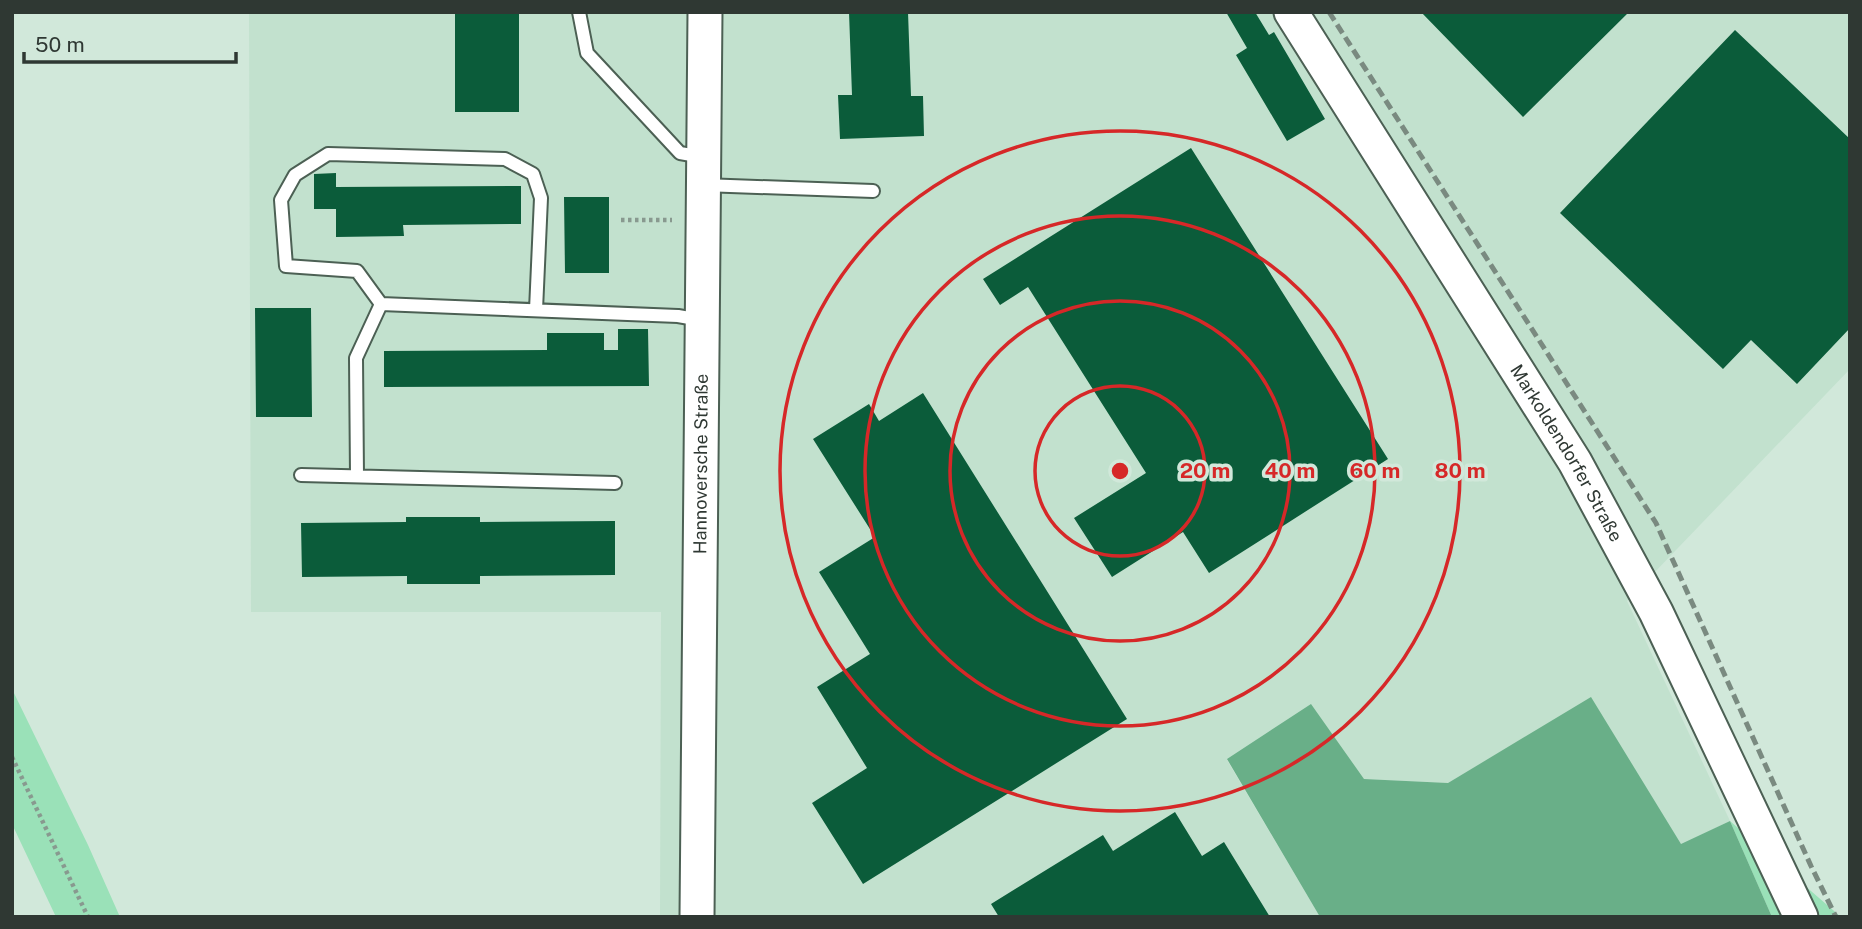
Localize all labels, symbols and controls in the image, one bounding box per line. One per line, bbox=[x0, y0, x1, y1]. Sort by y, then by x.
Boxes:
scale bar bbox=[24, 21, 236, 65]
text: 50 m bbox=[35, 32, 85, 57]
street label: Markoldendorfer Straße bbox=[1506, 360, 1627, 545]
street label: Hannoversche Straße bbox=[689, 374, 712, 554]
text: 20 m bbox=[1180, 458, 1230, 483]
text: 40 m bbox=[1265, 458, 1315, 483]
text: 60 m bbox=[1350, 458, 1400, 483]
text: 80 m bbox=[1434, 458, 1486, 483]
centre of rings bbox=[1108, 459, 1132, 483]

